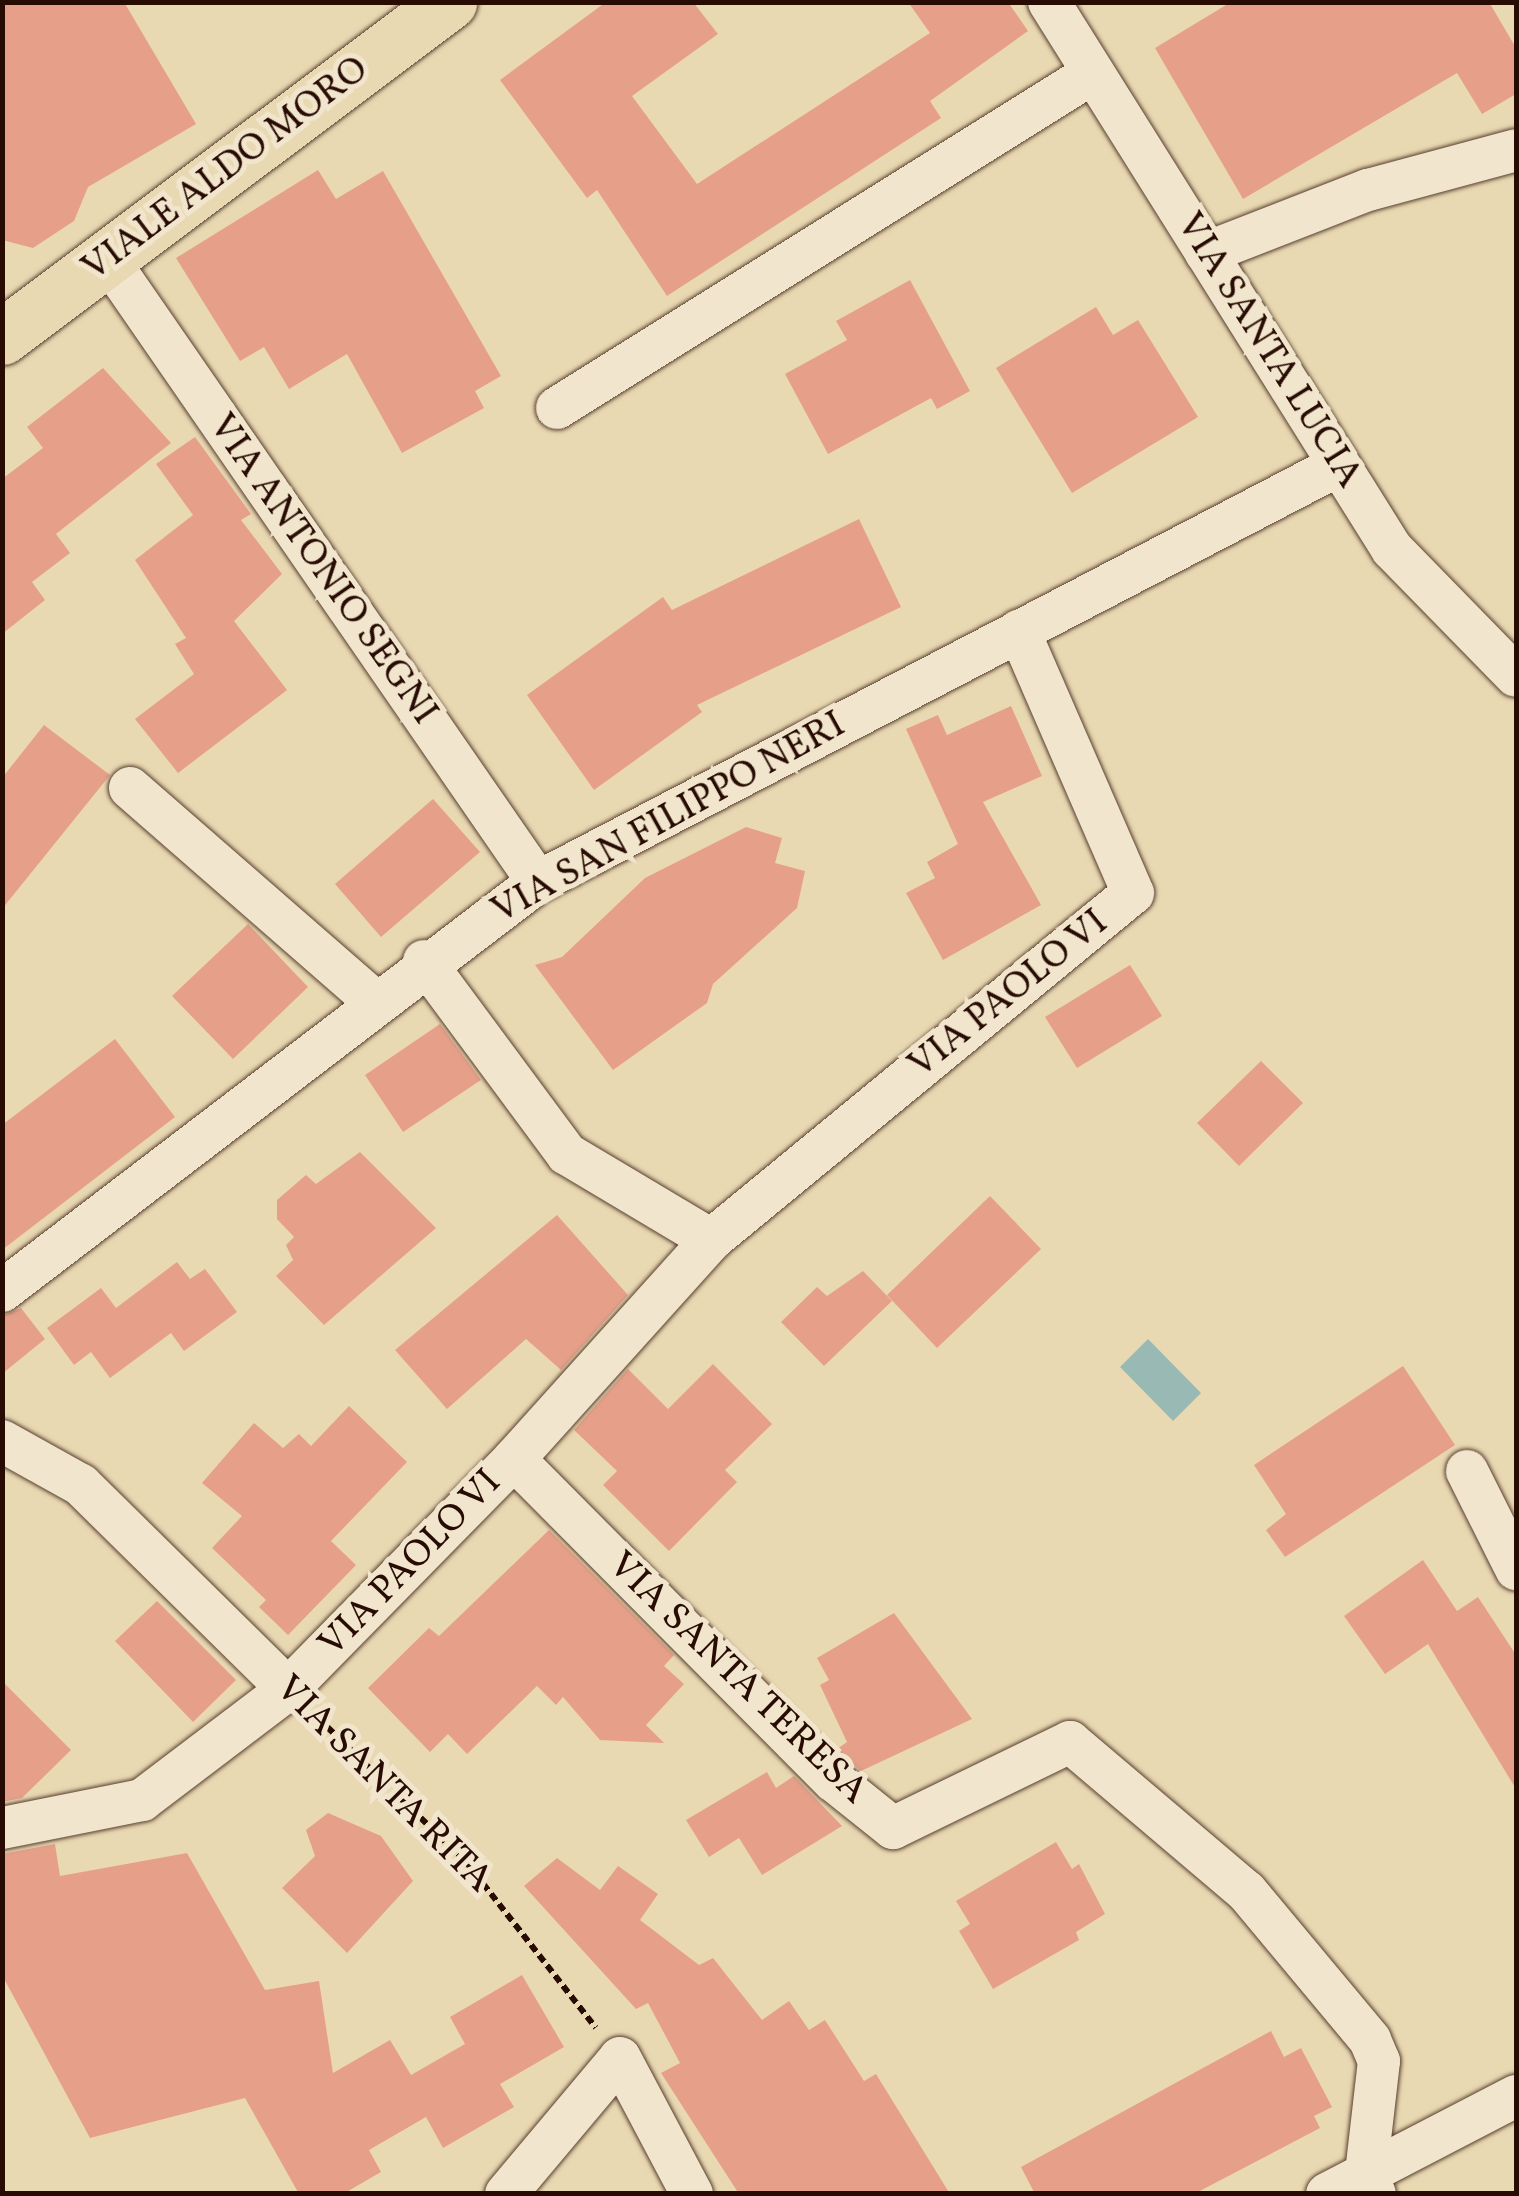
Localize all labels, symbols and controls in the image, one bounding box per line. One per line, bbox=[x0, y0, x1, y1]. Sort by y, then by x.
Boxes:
street label: VIALE ALDO MORO bbox=[74, 48, 378, 292]
street label: VIA SANTA LUCIA bbox=[1165, 205, 1371, 497]
street label: VIA ANTONIO SEGNI bbox=[198, 406, 446, 734]
street label: VIA SAN FILIPPO NERI bbox=[484, 703, 854, 935]
street label: VIA PAOLO VI bbox=[900, 901, 1118, 1089]
street label: VIA PAOLO VI bbox=[310, 1460, 512, 1668]
street label: VIA SANTA TERESA bbox=[597, 1543, 877, 1815]
street label: VIA SANTA RITA bbox=[265, 1667, 501, 1903]

